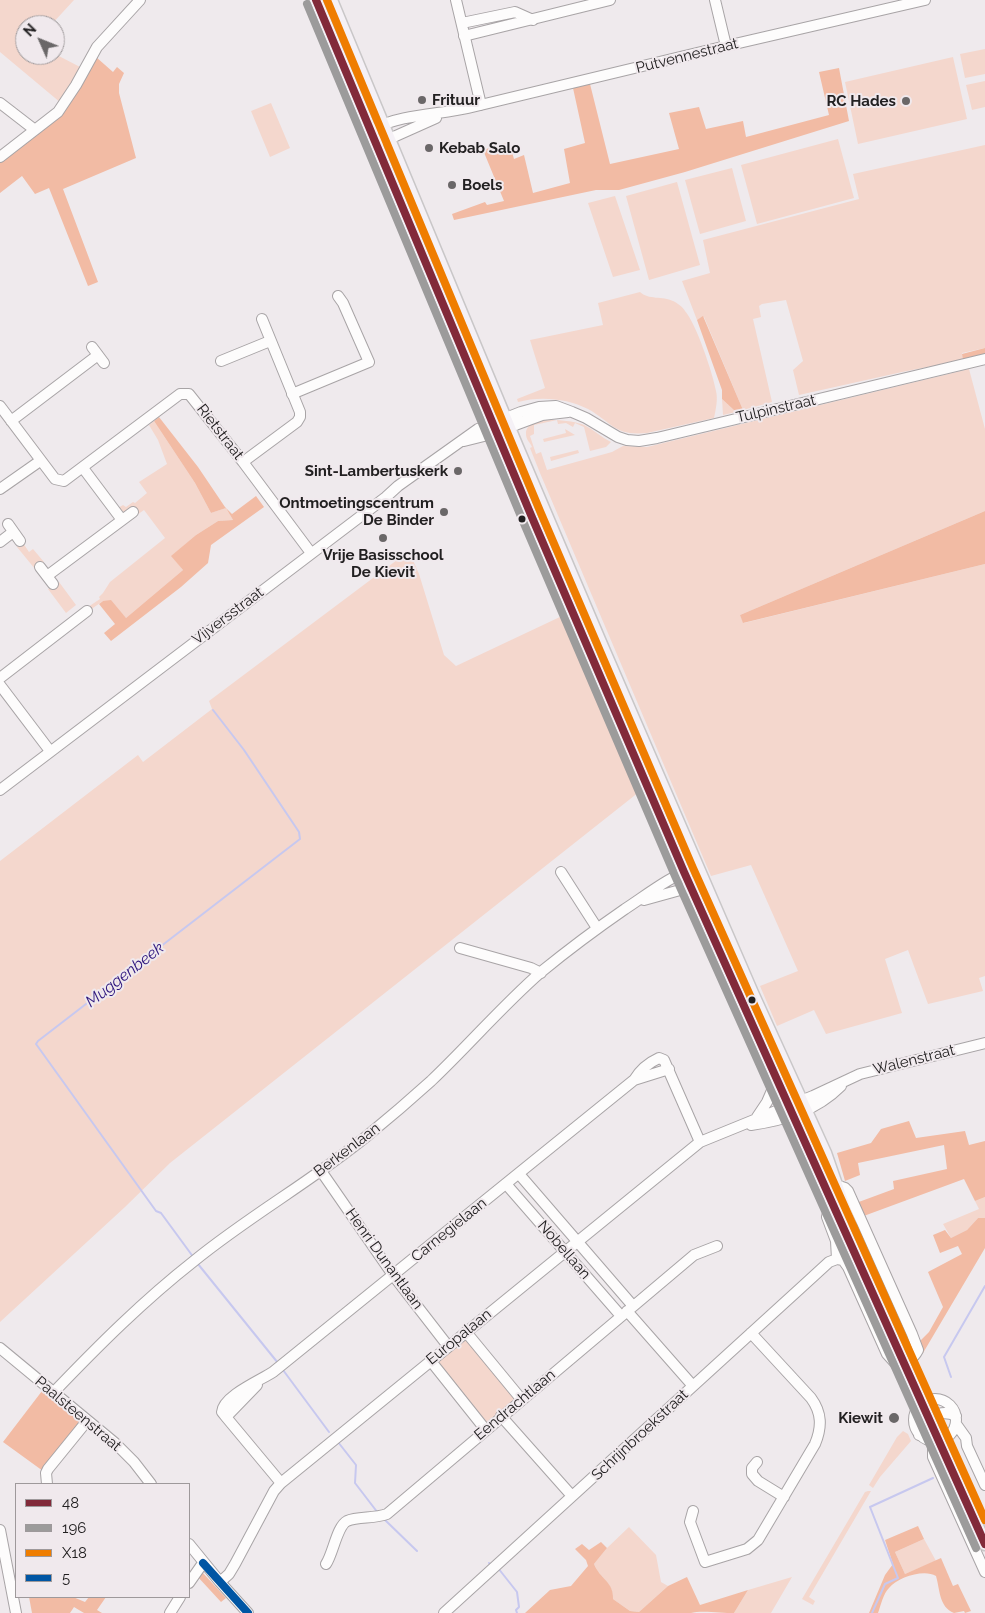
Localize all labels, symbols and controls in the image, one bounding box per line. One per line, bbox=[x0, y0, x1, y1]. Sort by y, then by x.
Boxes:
north arrow bbox=[15, 15, 65, 65]
text: N bbox=[20, 21, 39, 40]
street label: Putvennestraat bbox=[634, 35, 740, 77]
place label: Frituur bbox=[432, 91, 480, 109]
place label: RC Hades bbox=[826, 92, 896, 110]
marker: Frituur bbox=[416, 94, 428, 106]
marker: RC Hades bbox=[900, 95, 912, 107]
place label: Kebab Salo bbox=[439, 139, 520, 157]
marker: Kebab Salo bbox=[423, 142, 435, 154]
place label: Boels bbox=[462, 176, 502, 194]
marker: Boels bbox=[446, 179, 458, 191]
street label: Tulpinstraat bbox=[735, 391, 817, 427]
street label: Rietstraat bbox=[193, 401, 247, 463]
place label: Sint-Lambertuskerk bbox=[305, 462, 448, 480]
marker: Sint-Lambertuskerk bbox=[452, 465, 464, 477]
place label: Ontmoetingscentrum De Binder bbox=[279, 494, 434, 529]
marker: Ontmoetingscentrum De Binder bbox=[438, 506, 450, 518]
unlabelled marker bbox=[517, 514, 527, 524]
marker: Vrije Basisschool De Kievit bbox=[377, 532, 389, 544]
place label: Vrije Basisschool De Kievit bbox=[323, 546, 443, 581]
street label: Vijversstraat bbox=[189, 583, 267, 649]
water label: Muggenbeek bbox=[82, 938, 168, 1012]
unlabelled marker bbox=[747, 995, 757, 1005]
street label: Walenstraat bbox=[871, 1041, 957, 1079]
street label: Berkenlaan bbox=[310, 1119, 384, 1181]
street label: Carnegielaan bbox=[408, 1194, 490, 1266]
street label: Henri Dunantlaan bbox=[341, 1205, 427, 1313]
street label: Nobellaan bbox=[534, 1217, 594, 1283]
street label: Europalaan bbox=[423, 1305, 495, 1369]
street label: Eendrachtlaan bbox=[471, 1366, 559, 1444]
street label: Paalsteenstraat bbox=[31, 1373, 125, 1455]
street label: Schrijnbroekstraat bbox=[588, 1386, 692, 1484]
place label: Kiewit bbox=[838, 1409, 883, 1427]
marker: Kiewit bbox=[887, 1411, 901, 1425]
legend bbox=[15, 1483, 190, 1598]
text: 48 bbox=[62, 1494, 79, 1512]
text: 196 bbox=[62, 1519, 86, 1537]
text: X18 bbox=[62, 1544, 87, 1562]
text: 5 bbox=[62, 1569, 70, 1587]

